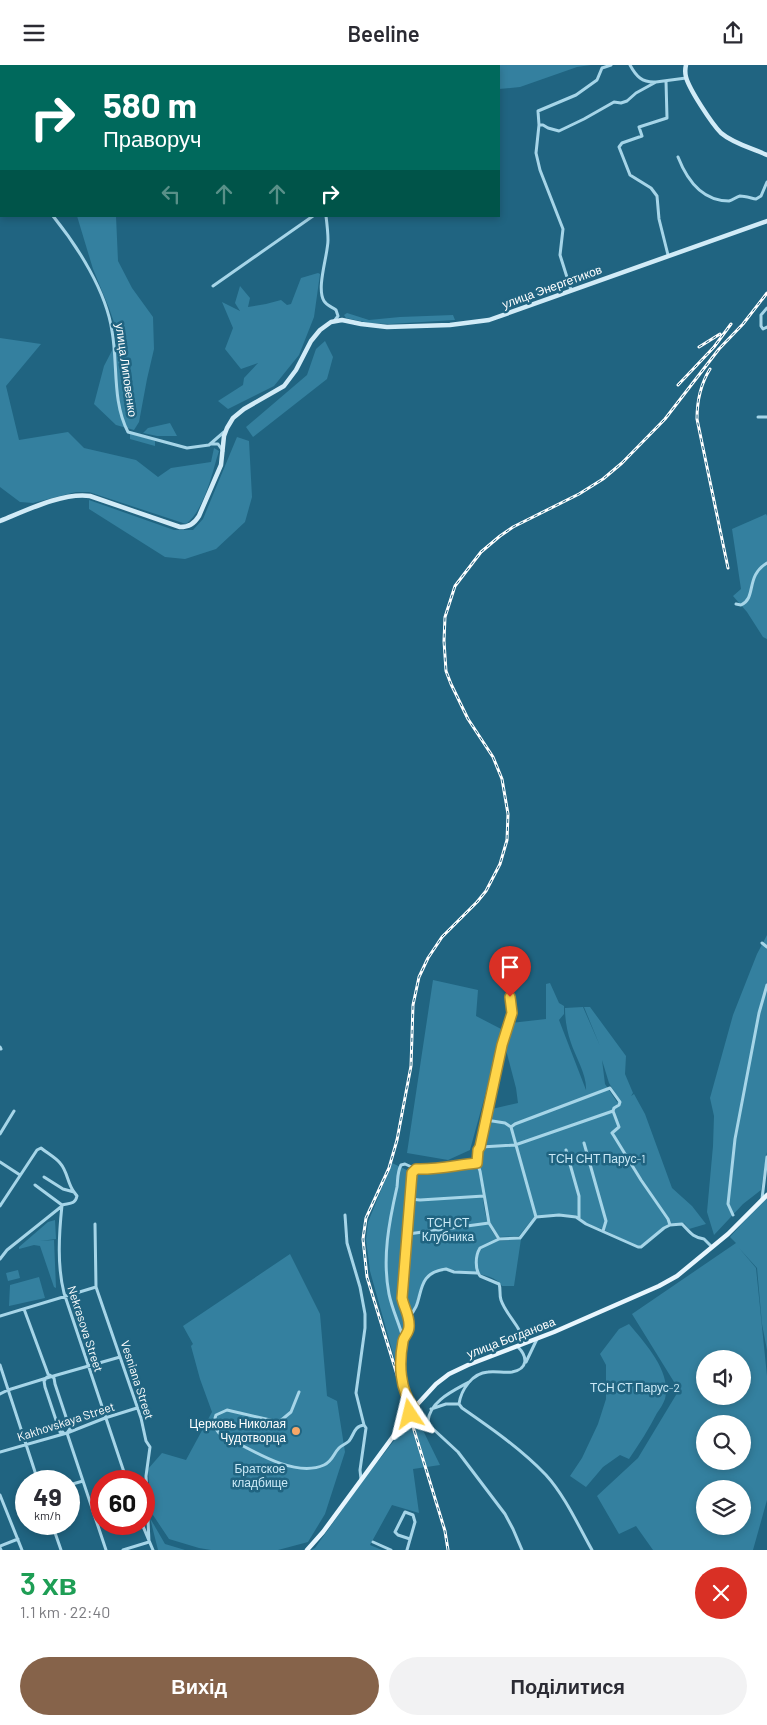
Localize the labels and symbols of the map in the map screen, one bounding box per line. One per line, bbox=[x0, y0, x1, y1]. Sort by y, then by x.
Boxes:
street label: улица Энергетиков bbox=[500, 262, 604, 312]
street label: улица Липовенко bbox=[112, 322, 141, 418]
pin bbox=[489, 946, 531, 997]
park label: ТСН СНТ Парус-1 bbox=[549, 1151, 645, 1166]
park label: ТСН СТ Клубника bbox=[422, 1215, 475, 1244]
street label: Nekrasova Street bbox=[65, 1284, 107, 1374]
street label: улица Богданова bbox=[464, 1314, 558, 1361]
street label: Vesniana Street bbox=[119, 1339, 157, 1421]
park label: ТСН СТ Парус-2 bbox=[590, 1380, 680, 1395]
position arrow bbox=[383, 1387, 435, 1439]
street label: Kakhovskaya Street bbox=[15, 1399, 116, 1443]
place label: Церковь Николая Чудотворца bbox=[189, 1416, 286, 1445]
marker: Церковь Николая Чудотворца bbox=[290, 1425, 302, 1437]
park label: Братское кладбище bbox=[232, 1461, 288, 1490]
speed limit sign: 60 bbox=[90, 1470, 155, 1535]

